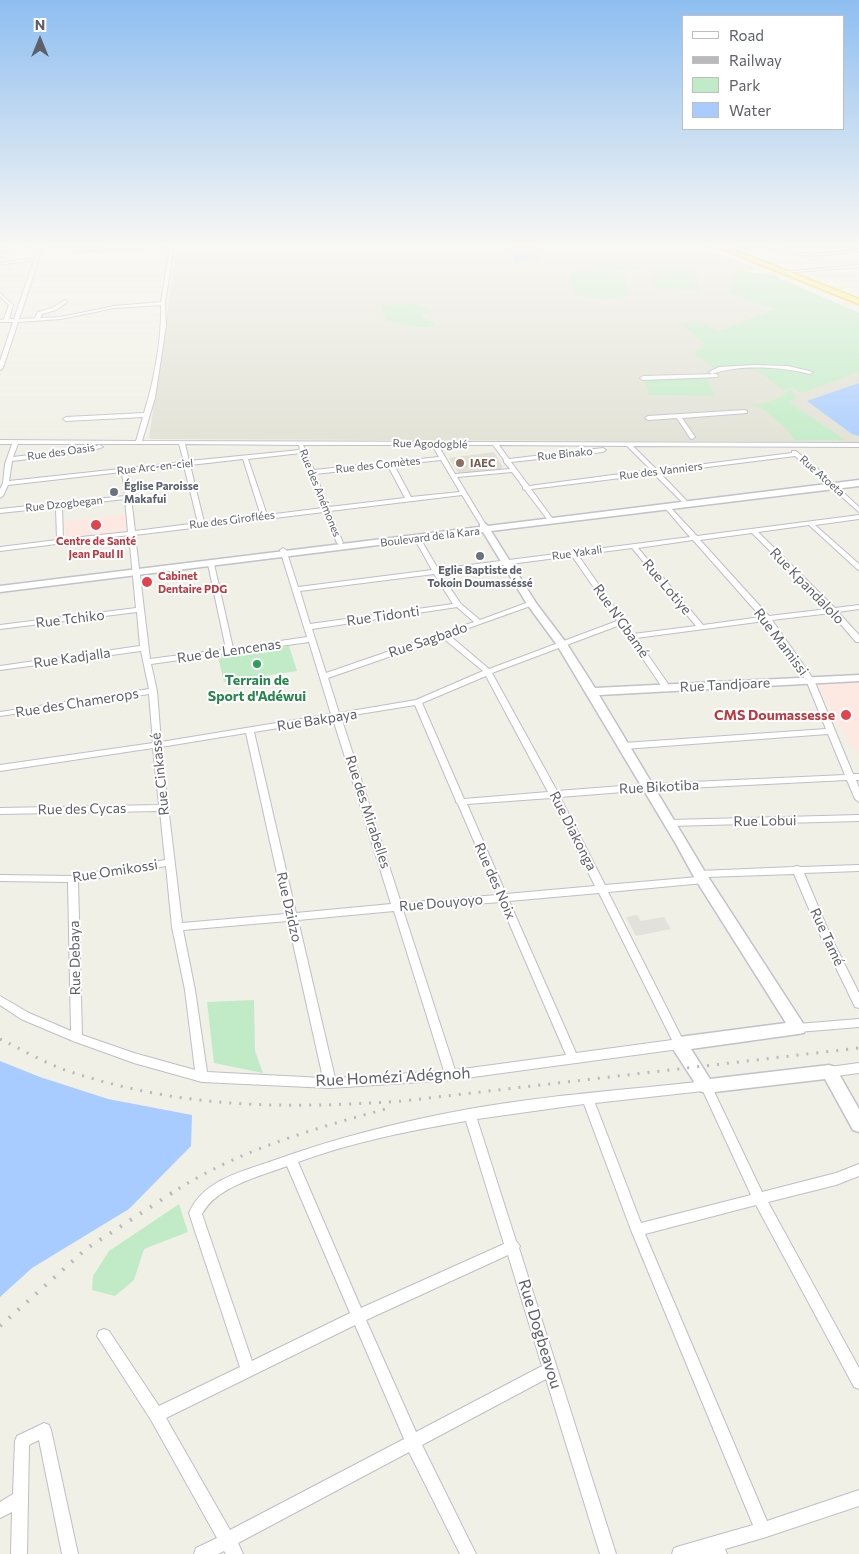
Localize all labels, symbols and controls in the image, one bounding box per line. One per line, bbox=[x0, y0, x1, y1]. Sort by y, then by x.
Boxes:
north arrow bbox=[15, 15, 65, 65]
legend bbox=[682, 15, 844, 130]
text: N bbox=[35, 16, 45, 33]
text: Road bbox=[729, 26, 764, 44]
text: Railway bbox=[729, 51, 782, 69]
text: Park bbox=[729, 76, 760, 94]
text: Water bbox=[729, 101, 771, 119]
street label: Rue Agodogblé bbox=[392, 437, 468, 451]
street label: Rue des Oasis bbox=[26, 441, 96, 463]
street label: Rue Binako bbox=[537, 445, 593, 463]
street label: Rue des Anémones bbox=[296, 447, 344, 539]
street label: Rue Atoeta bbox=[797, 453, 847, 499]
street label: Rue des Comètes bbox=[335, 454, 421, 476]
street label: Rue Arc-en-ciel bbox=[116, 456, 194, 478]
place label: IAEC bbox=[470, 456, 495, 470]
marker: IAEC bbox=[454, 457, 466, 469]
street label: Rue des Vanniers bbox=[619, 459, 703, 483]
place label: Église Paroisse Makafui bbox=[124, 479, 199, 505]
marker: Église Paroisse Makafui bbox=[108, 486, 120, 498]
street label: Rue Dzogbegan bbox=[25, 493, 103, 515]
street label: Rue des Giroflées bbox=[189, 508, 275, 532]
marker: Centre de Santé Jean Paul II bbox=[89, 518, 103, 532]
street label: Boulevard de la Kara bbox=[379, 524, 481, 550]
place label: Centre de Santé Jean Paul II bbox=[56, 534, 136, 560]
street label: Rue Yakali bbox=[551, 543, 603, 563]
street label: Rue Kpandalolo bbox=[766, 544, 848, 628]
marker: Eglie Baptiste de Tokoin Doumasséssé bbox=[474, 550, 486, 562]
street label: Rue Lotiye bbox=[639, 556, 695, 618]
place label: Eglie Baptiste de Tokoin Doumasséssé bbox=[427, 563, 533, 589]
place label: Cabinet Dentaire PDG bbox=[158, 569, 227, 595]
marker: Cabinet Dentaire PDG bbox=[140, 575, 154, 589]
street label: Rue N'Gbamé bbox=[589, 581, 653, 661]
street label: Rue Tidonti bbox=[345, 603, 421, 629]
street label: Rue Mamissi bbox=[750, 605, 812, 679]
street label: Rue Tchiko bbox=[35, 606, 105, 632]
street label: Rue Sagbado bbox=[386, 619, 470, 661]
street label: Rue de Lencenas bbox=[176, 635, 282, 667]
street label: Rue Kadjalla bbox=[33, 644, 111, 672]
marker: Terrain de Sport d'Adéwui bbox=[251, 658, 263, 670]
place label: Terrain de Sport d'Adéwui bbox=[208, 672, 306, 704]
street label: Rue Tandjoare bbox=[679, 674, 771, 696]
street label: Rue des Chamerops bbox=[14, 685, 140, 721]
street label: Rue Bakpaya bbox=[276, 705, 358, 735]
place label: CMS Doumassesse bbox=[714, 707, 835, 723]
marker: CMS Doumassesse bbox=[839, 708, 853, 722]
street label: Rue Cinkassé bbox=[147, 732, 173, 816]
street label: Rue des Mirabelles bbox=[342, 753, 394, 871]
street label: Rue Bikotiba bbox=[618, 777, 700, 797]
street label: Rue Diakonga bbox=[546, 788, 600, 874]
street label: Rue des Cycas bbox=[38, 800, 126, 818]
street label: Rue Lobui bbox=[733, 812, 797, 830]
street label: Rue des Noix bbox=[471, 840, 519, 922]
street label: Rue Omikossi bbox=[71, 856, 159, 886]
street label: Rue Dzidzo bbox=[273, 870, 305, 944]
street label: Rue Douyoyo bbox=[398, 891, 484, 915]
street label: Rue Tamé bbox=[806, 905, 848, 969]
street label: Rue Debaya bbox=[66, 920, 84, 996]
street label: Rue Homézi Adégnoh bbox=[315, 1063, 471, 1091]
street label: Rue Dogbeavou bbox=[514, 1277, 566, 1391]

